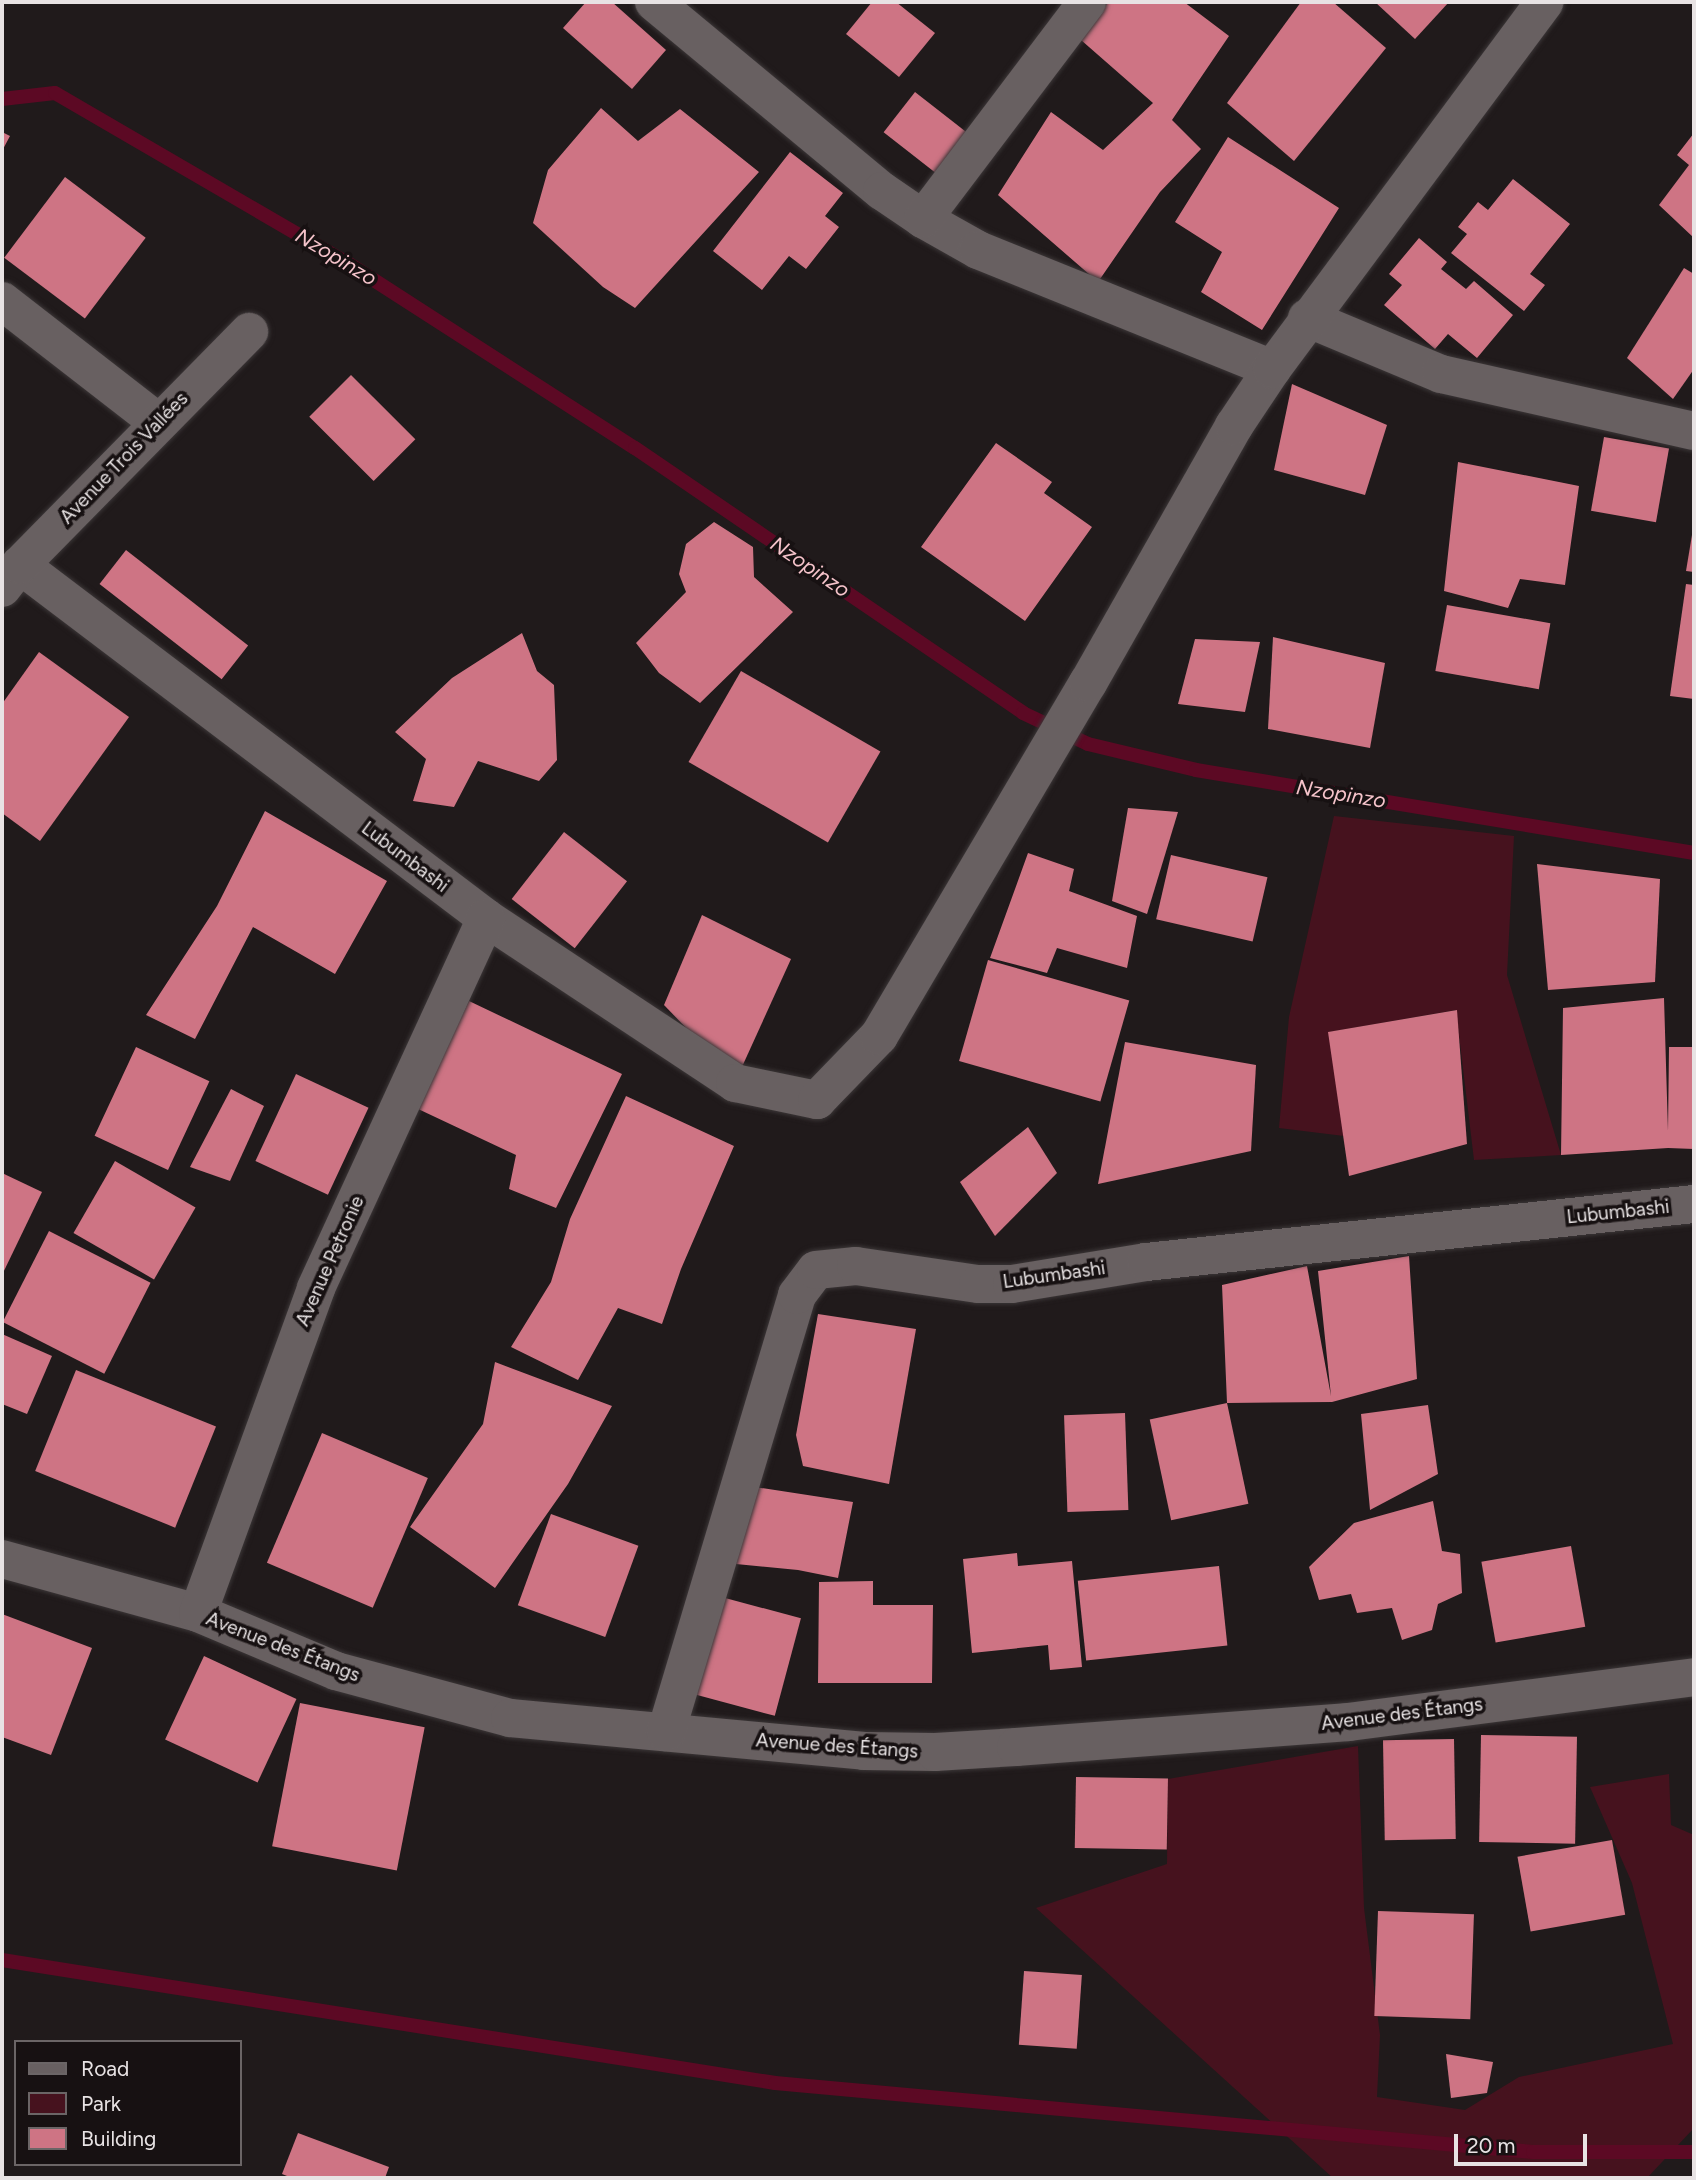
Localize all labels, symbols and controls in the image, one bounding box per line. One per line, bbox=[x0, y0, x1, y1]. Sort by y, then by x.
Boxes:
water label: Nzopinzo bbox=[291, 223, 381, 291]
street label: Avenue Trois Vallées bbox=[55, 387, 193, 529]
water label: Nzopinzo bbox=[766, 531, 854, 603]
water label: Nzopinzo bbox=[1294, 774, 1388, 814]
street label: Lubumbashi bbox=[357, 817, 453, 897]
street label: Avenue Petronie bbox=[291, 1192, 369, 1330]
street label: Lubumbashi bbox=[1566, 1195, 1670, 1229]
street label: Lubumbashi bbox=[1001, 1257, 1107, 1293]
street label: Avenue des Étangs bbox=[203, 1607, 363, 1687]
street label: Avenue des Étangs bbox=[1320, 1693, 1484, 1735]
street label: Avenue des Étangs bbox=[755, 1729, 919, 1763]
legend bbox=[14, 2040, 242, 2166]
text: Road bbox=[81, 2056, 129, 2081]
text: Park bbox=[81, 2091, 121, 2116]
scale bar bbox=[1458, 2120, 1591, 2164]
text: Building bbox=[81, 2126, 156, 2151]
text: 20 m bbox=[1467, 2133, 1515, 2158]

